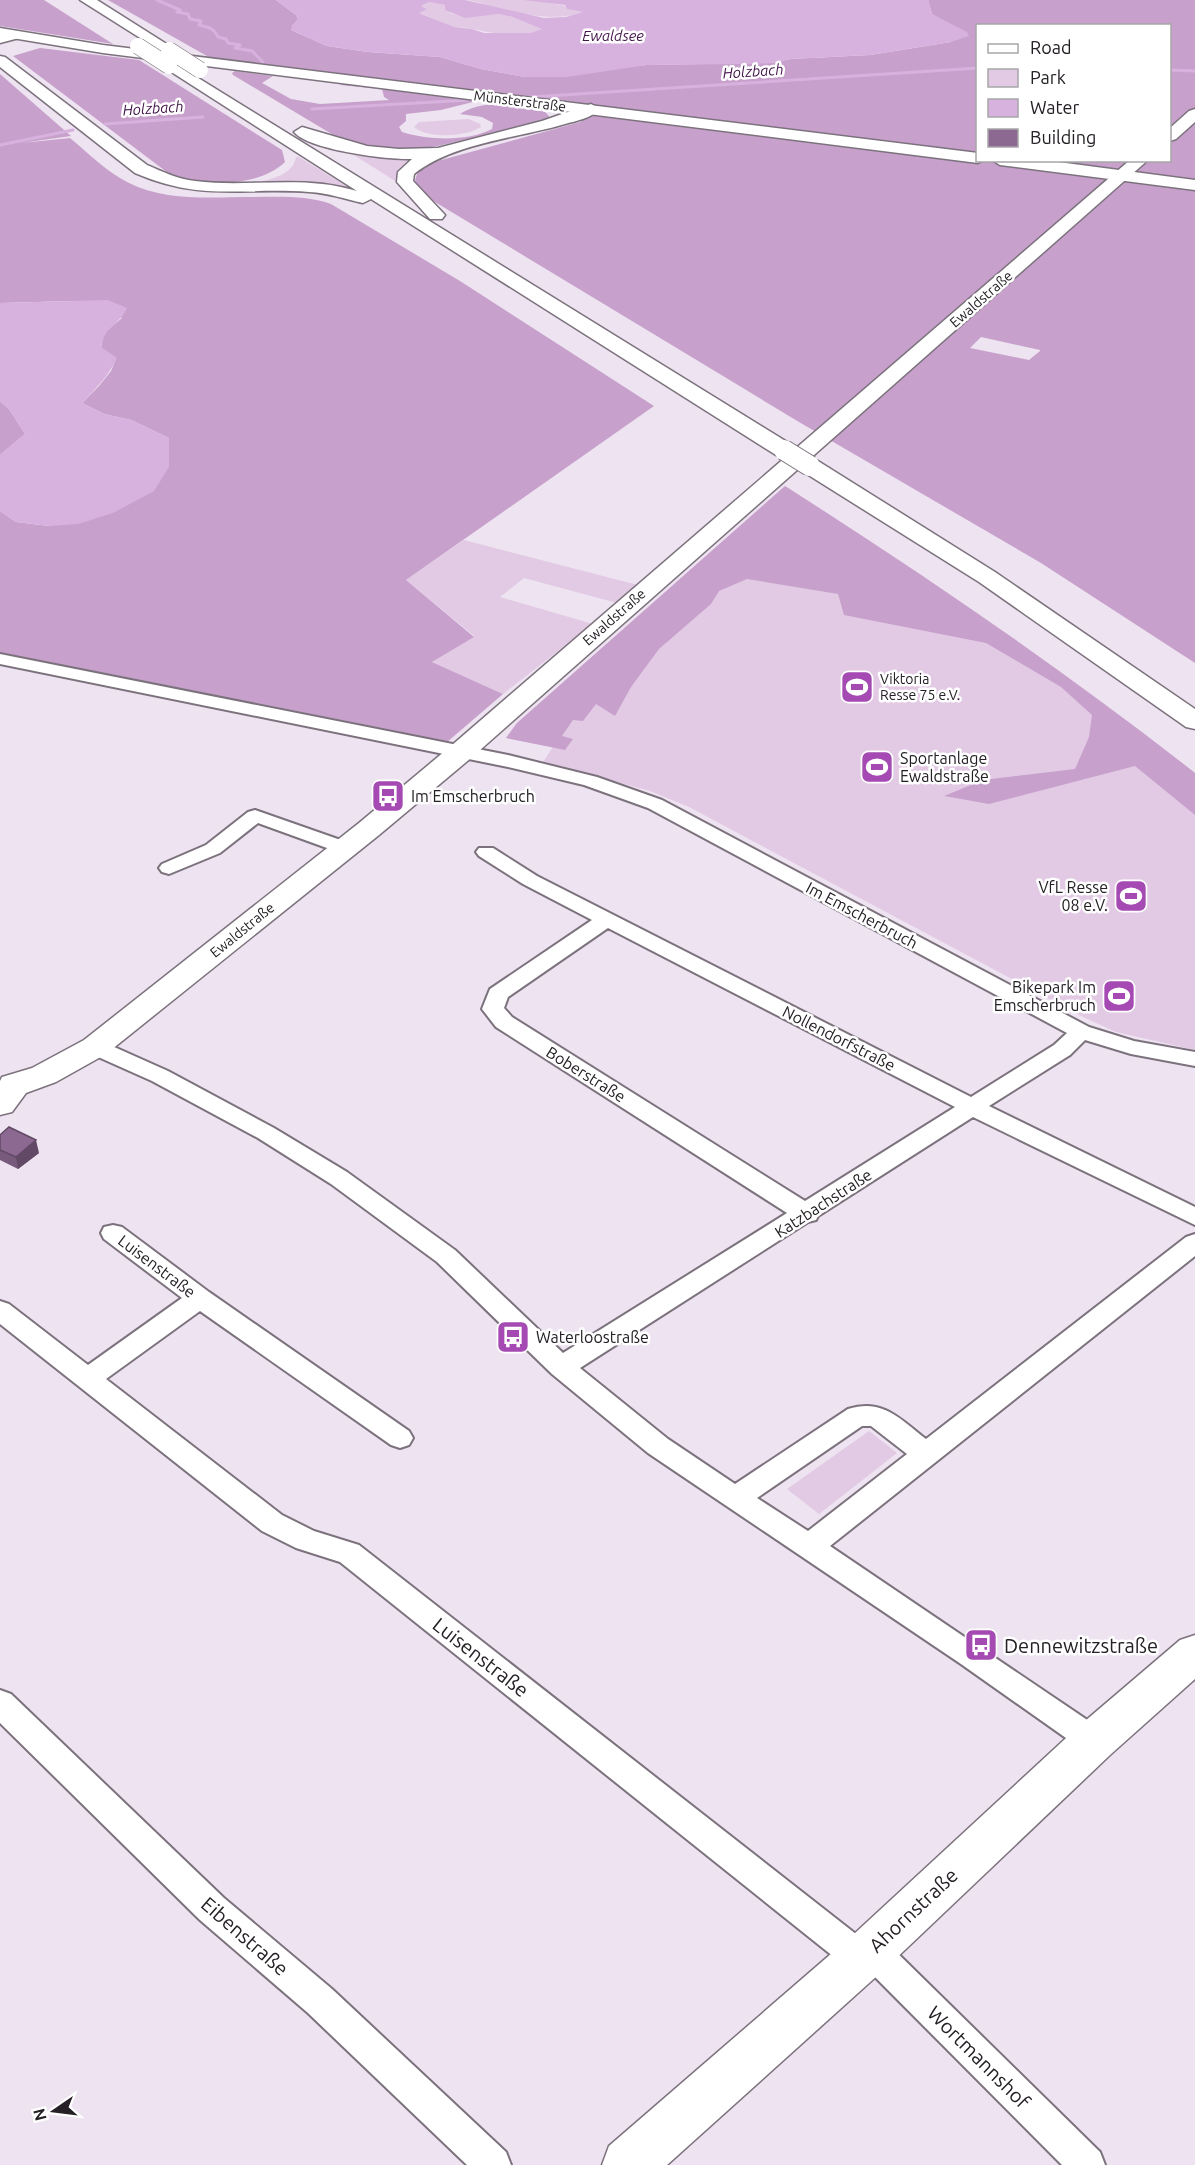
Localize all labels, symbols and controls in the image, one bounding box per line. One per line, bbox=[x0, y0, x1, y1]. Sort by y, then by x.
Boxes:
legend bbox=[976, 24, 1171, 162]
water label: Ewaldsee bbox=[582, 27, 644, 44]
text: Road bbox=[1030, 37, 1072, 57]
water label: Holzbach bbox=[722, 60, 784, 82]
text: Park bbox=[1030, 67, 1066, 87]
street label: Münsterstraße bbox=[473, 87, 567, 115]
water label: Holzbach bbox=[122, 97, 184, 119]
text: Water bbox=[1030, 97, 1080, 117]
text: Building bbox=[1030, 127, 1096, 147]
street label: Ewaldstraße bbox=[946, 267, 1016, 331]
street label: Ewaldstraße bbox=[579, 585, 649, 649]
sports icon: Viktoria Resse 75 e.V. bbox=[839, 669, 875, 705]
place label: Viktoria Resse 75 e.V. bbox=[880, 671, 960, 703]
sports icon: Sportanlage Ewaldstraße bbox=[859, 749, 895, 785]
place label: Sportanlage Ewaldstraße bbox=[900, 749, 989, 785]
bus stop icon: Im Emscherbruch bbox=[370, 778, 406, 814]
place label: Im Emscherbruch bbox=[411, 787, 535, 805]
street label: Im Emscherbruch bbox=[803, 878, 921, 952]
place label: VfL Resse 08 e.V. bbox=[1038, 878, 1108, 914]
sports icon: VfL Resse 08 e.V. bbox=[1113, 878, 1149, 914]
street label: Ewaldstraße bbox=[207, 899, 277, 961]
place label: Bikepark Im Emscherbruch bbox=[994, 978, 1096, 1014]
sports icon: Bikepark Im Emscherbruch bbox=[1101, 978, 1137, 1014]
street label: Nollendorfstraße bbox=[780, 1002, 898, 1074]
street label: Boberstraße bbox=[543, 1043, 629, 1105]
street label: Katzbachstraße bbox=[771, 1165, 875, 1241]
street label: Luisenstraße bbox=[115, 1231, 199, 1301]
bus stop icon: Waterloostraße bbox=[495, 1319, 531, 1355]
place label: Waterloostraße bbox=[536, 1328, 649, 1346]
street label: Luisenstraße bbox=[429, 1613, 533, 1701]
bus stop icon: Dennewitzstraße bbox=[963, 1627, 999, 1663]
place label: Dennewitzstraße bbox=[1004, 1634, 1158, 1657]
street label: Ahornstraße bbox=[864, 1863, 962, 1957]
street label: Eibenstraße bbox=[197, 1892, 293, 1980]
street label: Wortmannshof bbox=[923, 2001, 1035, 2113]
north arrow bbox=[24, 2081, 84, 2141]
text: N bbox=[29, 2107, 50, 2123]

